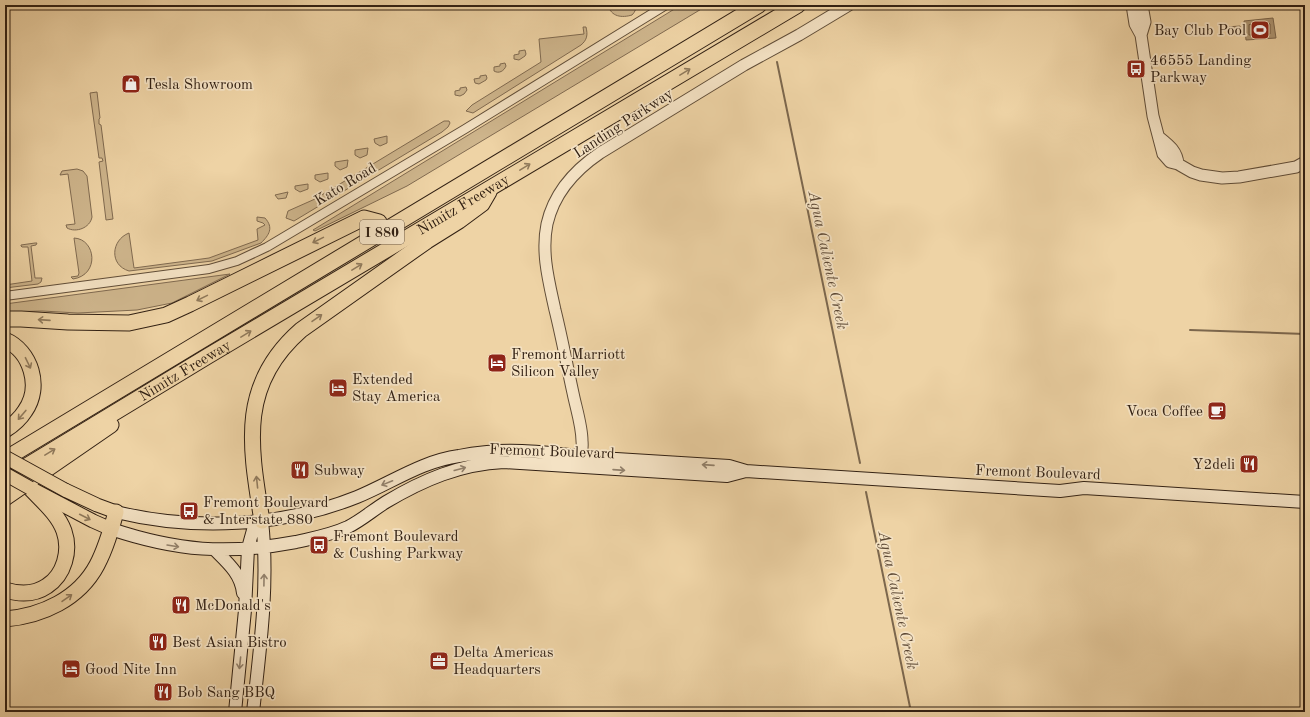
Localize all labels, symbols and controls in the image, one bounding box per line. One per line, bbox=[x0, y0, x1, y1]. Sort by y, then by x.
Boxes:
sports icon: Bay Club Pool bbox=[1249, 19, 1271, 41]
place label: Bay Club Pool bbox=[1154, 24, 1246, 39]
place label: 46555 Landing Parkway bbox=[1150, 54, 1251, 86]
bus stop icon: 46555 Landing Parkway bbox=[1125, 58, 1147, 80]
one-way arrow bbox=[679, 68, 691, 76]
shop icon: Tesla Showroom bbox=[120, 73, 142, 95]
place label: Tesla Showroom bbox=[145, 78, 253, 93]
street label: Landing Parkway bbox=[571, 87, 676, 162]
street label: Kato Road bbox=[312, 161, 379, 209]
one-way arrow bbox=[519, 163, 531, 171]
street label: Nimitz Freeway bbox=[415, 173, 512, 239]
water label: Agua Caliente Creek bbox=[804, 189, 850, 331]
road number: I 880 bbox=[360, 220, 404, 244]
one-way arrow bbox=[313, 237, 325, 245]
one-way arrow bbox=[351, 263, 363, 271]
one-way arrow bbox=[196, 295, 208, 302]
one-way arrow bbox=[311, 314, 322, 322]
one-way arrow bbox=[38, 317, 51, 324]
one-way arrow bbox=[240, 330, 251, 338]
street label: Nimitz Freeway bbox=[137, 338, 234, 405]
place label: Fremont Marriott Silicon Valley bbox=[511, 348, 625, 380]
hotel icon: Fremont Marriott Silicon Valley bbox=[486, 352, 508, 374]
one-way arrow bbox=[25, 357, 32, 369]
place label: Extended Stay America bbox=[352, 373, 441, 405]
hotel icon: Extended Stay America bbox=[327, 377, 349, 399]
cafe icon: Voca Coffee bbox=[1206, 400, 1228, 422]
place label: Voca Coffee bbox=[1126, 405, 1203, 420]
one-way arrow bbox=[17, 410, 26, 420]
street label: Fremont Boulevard bbox=[489, 443, 615, 462]
one-way arrow bbox=[44, 447, 56, 455]
restaurant icon: Y2deli bbox=[1238, 453, 1260, 475]
place label: Y2deli bbox=[1193, 458, 1235, 473]
restaurant icon: Subway bbox=[289, 459, 311, 481]
one-way arrow bbox=[702, 461, 715, 468]
place label: Subway bbox=[314, 464, 365, 479]
street label: Fremont Boulevard bbox=[975, 464, 1101, 483]
one-way arrow bbox=[453, 465, 466, 472]
one-way arrow bbox=[612, 466, 625, 473]
one-way arrow bbox=[253, 476, 260, 489]
one-way arrow bbox=[382, 479, 394, 487]
place label: Fremont Boulevard & Interstate 880 bbox=[203, 496, 329, 528]
bus stop icon: Fremont Boulevard & Interstate 880 bbox=[178, 500, 200, 522]
one-way arrow bbox=[78, 514, 90, 521]
water label: Agua Caliente Creek bbox=[874, 529, 920, 671]
place label: Fremont Boulevard & Cushing Parkway bbox=[333, 530, 463, 562]
bus stop icon: Fremont Boulevard & Cushing Parkway bbox=[308, 534, 330, 556]
one-way arrow bbox=[166, 542, 179, 550]
one-way arrow bbox=[260, 574, 268, 587]
one-way arrow bbox=[61, 594, 72, 602]
restaurant icon: McDonald's bbox=[170, 594, 192, 616]
place label: McDonald's bbox=[195, 599, 271, 614]
restaurant icon: Best Asian Bistro bbox=[147, 631, 169, 653]
place label: Best Asian Bistro bbox=[172, 636, 287, 651]
place label: Delta Americas Headquarters bbox=[453, 646, 553, 678]
office icon: Delta Americas Headquarters bbox=[428, 650, 450, 672]
one-way arrow bbox=[236, 656, 244, 669]
hotel icon: Good Nite Inn bbox=[60, 658, 82, 680]
place label: Good Nite Inn bbox=[85, 663, 177, 678]
restaurant icon: Bob Sang BBQ bbox=[152, 681, 174, 703]
place label: Bob Sang BBQ bbox=[177, 686, 275, 701]

